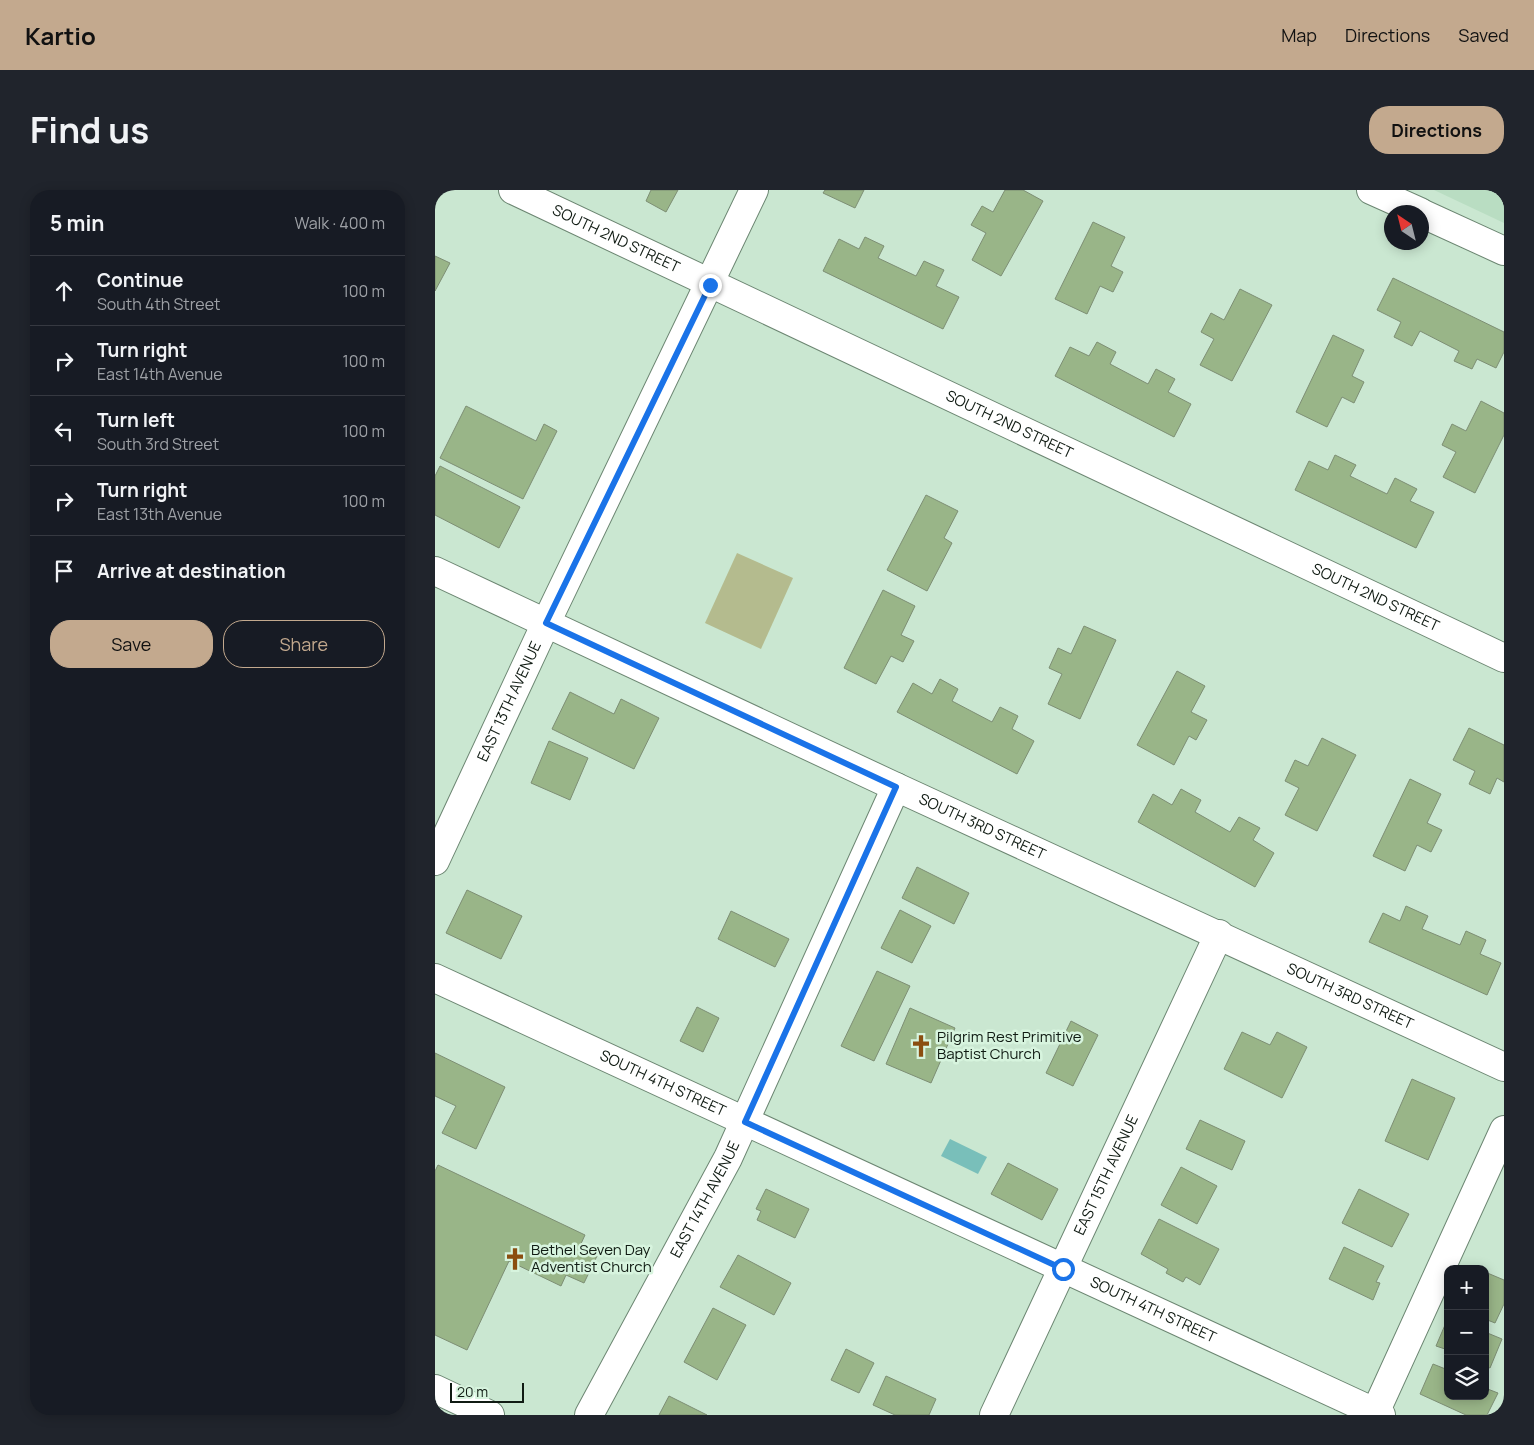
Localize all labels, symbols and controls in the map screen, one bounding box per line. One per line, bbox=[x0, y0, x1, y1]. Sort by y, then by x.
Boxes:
text: Kartio bbox=[25, 19, 96, 52]
text: Map bbox=[1281, 23, 1317, 47]
text: Directions bbox=[1345, 23, 1430, 47]
text: Saved bbox=[1458, 23, 1509, 47]
text: Find us bbox=[30, 106, 149, 154]
button: Directions bbox=[1369, 106, 1504, 154]
street label: SOUTH 2ND STREET bbox=[549, 199, 683, 277]
north arrow bbox=[1384, 205, 1429, 250]
text: 5 min bbox=[50, 209, 104, 237]
text: Walk · 400 m bbox=[294, 212, 385, 234]
text: Continue bbox=[97, 267, 183, 293]
route end bbox=[699, 274, 722, 297]
icon: ahead bbox=[50, 277, 78, 305]
text: 100 m bbox=[342, 280, 385, 302]
text: South 4th Street bbox=[97, 293, 220, 315]
text: Turn right bbox=[97, 337, 187, 363]
icon: right bbox=[50, 347, 78, 375]
text: 100 m bbox=[342, 350, 385, 372]
text: East 14th Avenue bbox=[97, 363, 223, 385]
street label: SOUTH 2ND STREET bbox=[943, 385, 1077, 463]
text: Turn left bbox=[97, 407, 175, 433]
icon: left bbox=[50, 417, 78, 445]
text: 100 m bbox=[342, 420, 385, 442]
text: South 3rd Street bbox=[97, 433, 219, 455]
text: Turn right bbox=[97, 477, 187, 503]
icon: right bbox=[50, 487, 78, 515]
text: 100 m bbox=[342, 490, 385, 512]
text: East 13th Avenue bbox=[97, 503, 222, 525]
icon: arrive bbox=[50, 557, 78, 585]
text: Arrive at destination bbox=[97, 558, 286, 584]
street label: SOUTH 2ND STREET bbox=[1309, 558, 1443, 636]
button: Save bbox=[50, 620, 213, 668]
button: Share bbox=[223, 620, 385, 668]
street label: EAST 13TH AVENUE bbox=[472, 638, 546, 765]
street label: SOUTH 3RD STREET bbox=[916, 788, 1049, 865]
street label: SOUTH 3RD STREET bbox=[1283, 957, 1417, 1034]
place label: Pilgrim Rest Primitive Baptist Church bbox=[937, 1026, 1082, 1064]
church icon: Pilgrim Rest Primitive Baptist Church bbox=[908, 1033, 934, 1059]
street label: SOUTH 4TH STREET bbox=[597, 1045, 730, 1121]
street label: EAST 15TH AVENUE bbox=[1069, 1111, 1143, 1238]
street label: EAST 14TH AVENUE bbox=[665, 1137, 744, 1261]
place label: Bethel Seven Day Adventist Church bbox=[531, 1239, 652, 1277]
church icon: Bethel Seven Day Adventist Church bbox=[502, 1246, 528, 1272]
route start bbox=[1052, 1258, 1075, 1281]
map controls bbox=[1444, 1265, 1489, 1400]
button: + bbox=[1444, 1265, 1489, 1310]
street label: SOUTH 4TH STREET bbox=[1087, 1271, 1220, 1348]
button: − bbox=[1444, 1310, 1489, 1355]
button: layers bbox=[1444, 1355, 1489, 1400]
scale bar bbox=[450, 1380, 524, 1403]
text: 20 m bbox=[457, 1382, 488, 1401]

